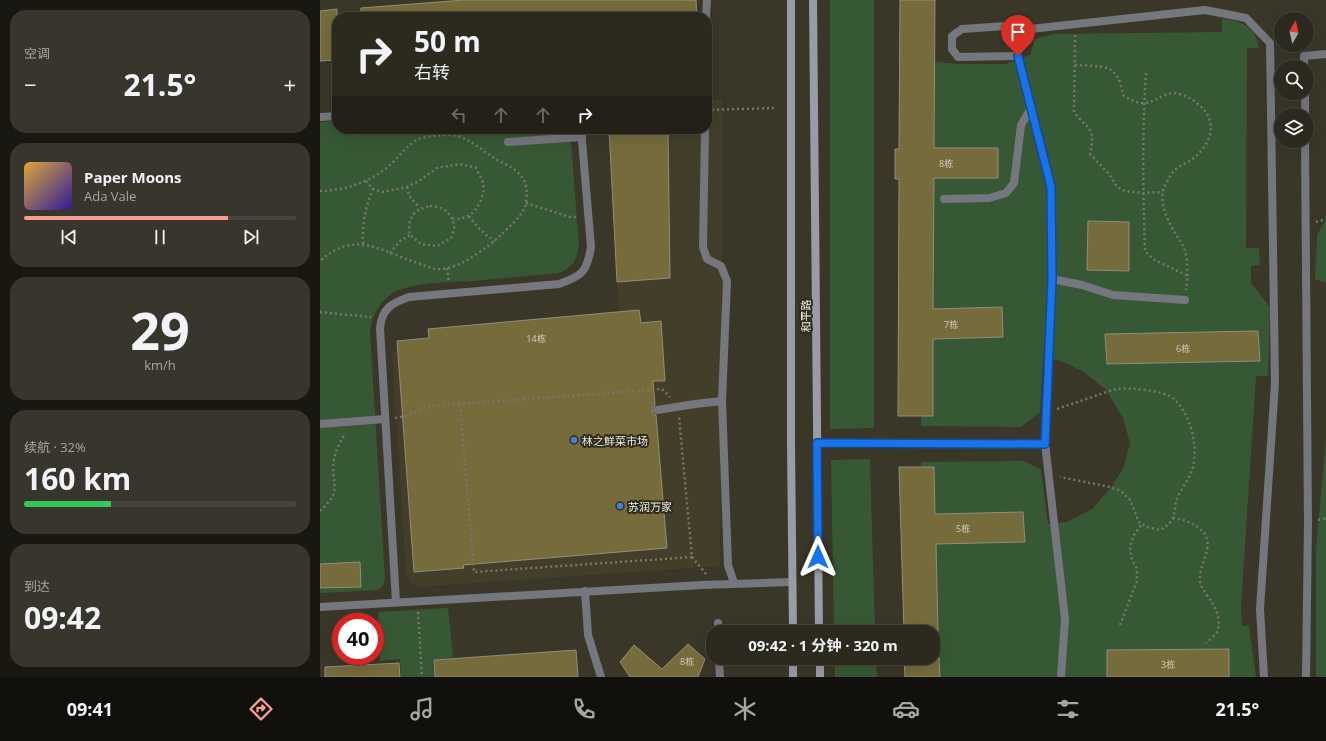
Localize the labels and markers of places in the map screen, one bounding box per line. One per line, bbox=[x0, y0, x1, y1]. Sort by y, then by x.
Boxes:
pin bbox=[1001, 15, 1035, 56]
place label: 林之鲜菜市场 bbox=[582, 433, 648, 448]
marker: 林之鲜菜市场 bbox=[569, 435, 579, 445]
place label: 苏润万家 bbox=[628, 499, 672, 514]
marker: 苏润万家 bbox=[615, 501, 625, 511]

